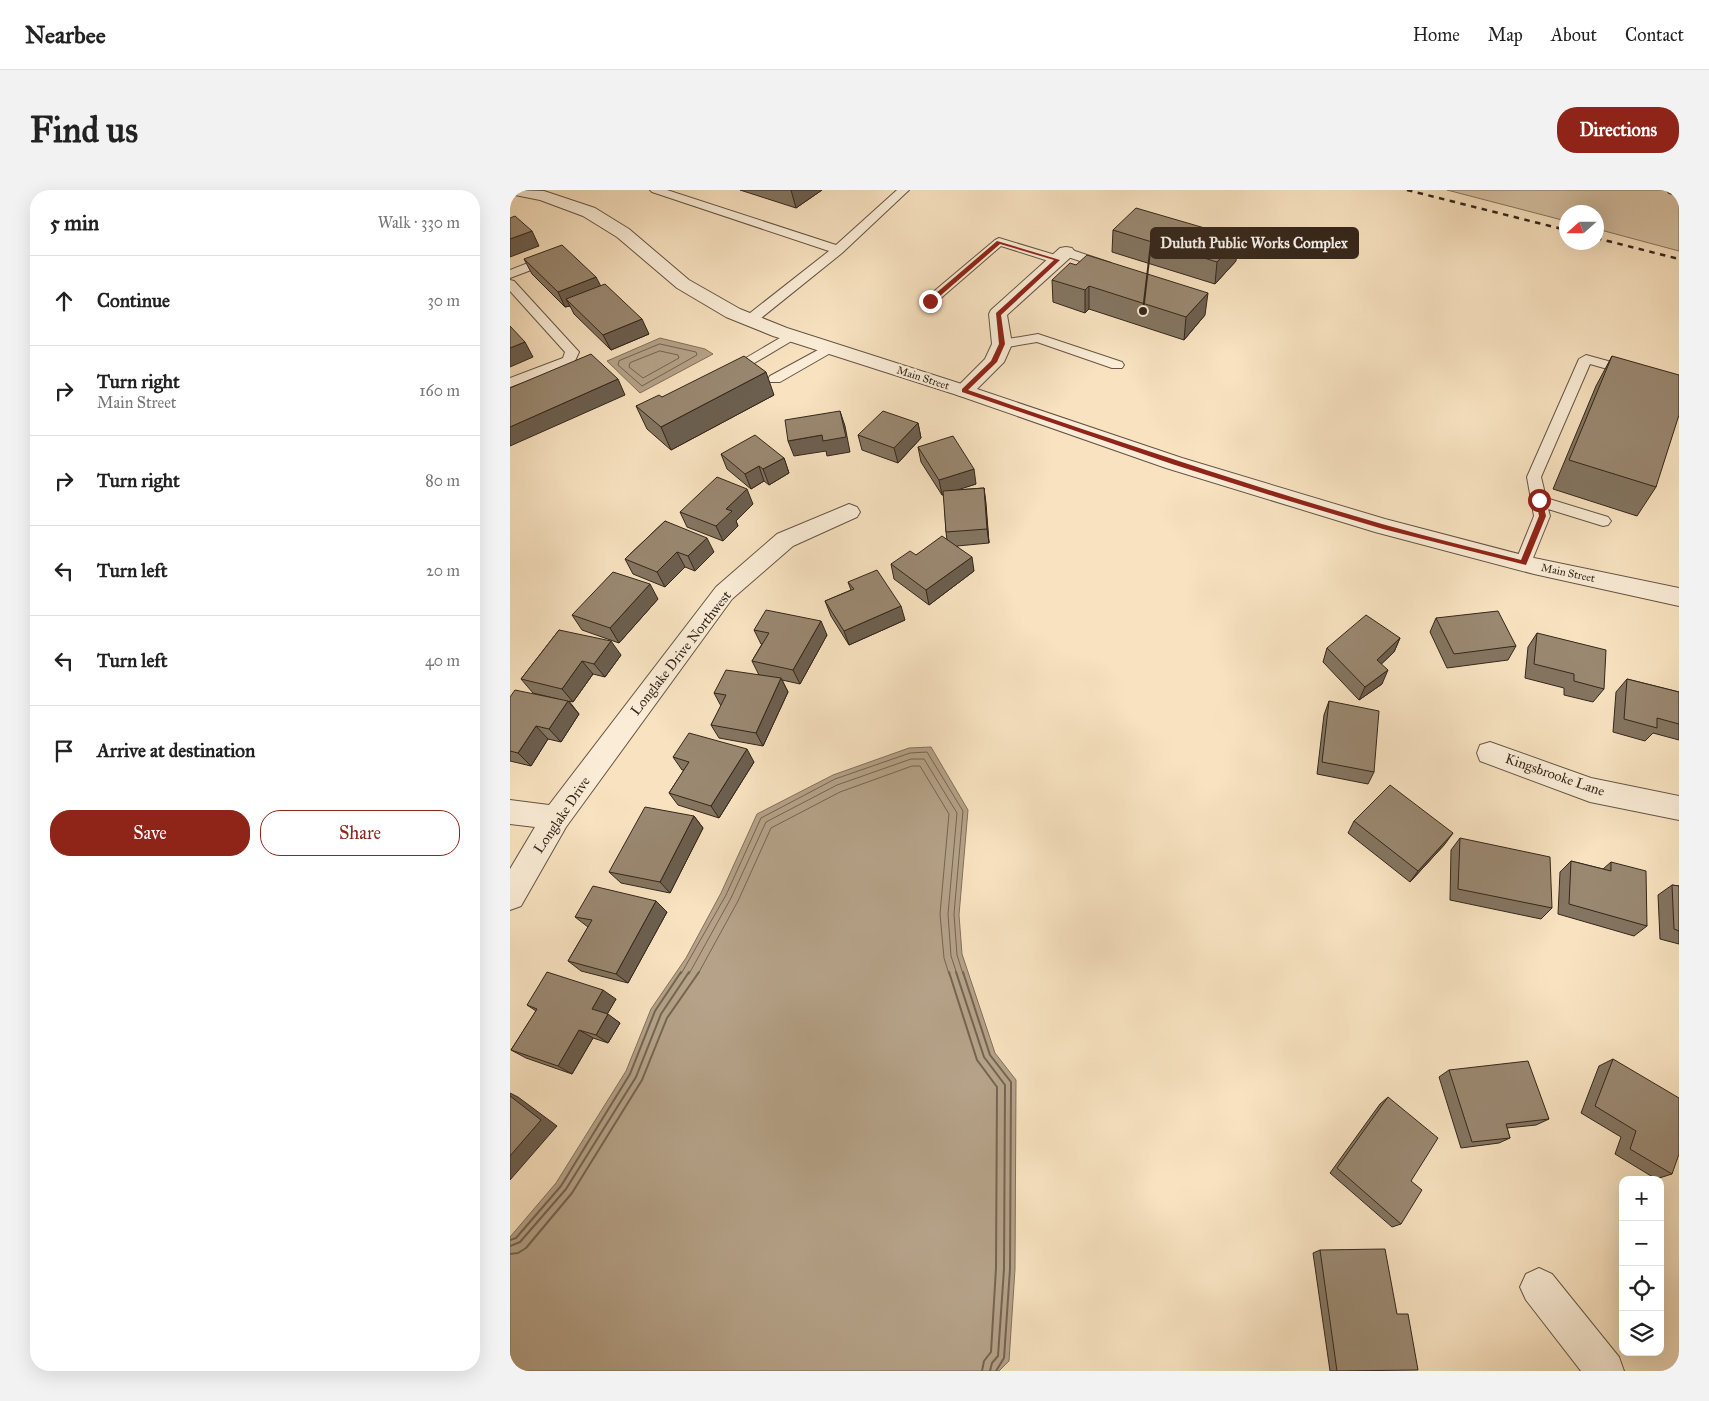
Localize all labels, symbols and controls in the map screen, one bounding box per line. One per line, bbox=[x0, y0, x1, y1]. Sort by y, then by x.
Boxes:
text: Nearbee bbox=[25, 20, 106, 50]
text: Home bbox=[1413, 24, 1460, 46]
text: Map bbox=[1488, 24, 1523, 46]
text: About bbox=[1551, 24, 1597, 46]
text: Contact bbox=[1625, 24, 1684, 46]
button: Directions bbox=[1557, 107, 1679, 153]
text: Find us bbox=[30, 109, 138, 152]
north arrow bbox=[1559, 205, 1604, 250]
text: 5 min bbox=[50, 210, 99, 236]
text: Walk · 330 m bbox=[378, 213, 460, 232]
callout: Duluth Public Works Complex bbox=[1151, 228, 1358, 258]
text: Duluth Public Works Complex bbox=[1160, 234, 1348, 253]
icon: ahead bbox=[50, 287, 78, 315]
text: Continue bbox=[97, 289, 170, 312]
route end bbox=[919, 290, 942, 313]
text: 30 m bbox=[427, 291, 460, 310]
street label: Main Street bbox=[895, 363, 951, 393]
text: Turn right bbox=[97, 370, 180, 393]
icon: right bbox=[50, 377, 78, 405]
text: 160 m bbox=[419, 381, 460, 400]
text: Main Street bbox=[97, 393, 177, 412]
icon: right bbox=[50, 467, 78, 495]
text: Turn right bbox=[97, 469, 180, 492]
text: 80 m bbox=[425, 471, 460, 490]
route start bbox=[1528, 489, 1551, 512]
icon: left bbox=[50, 557, 78, 585]
text: Turn left bbox=[97, 559, 167, 582]
text: 20 m bbox=[426, 561, 460, 580]
street label: Main Street bbox=[1540, 561, 1596, 585]
street label: Longlake Drive Northwest bbox=[627, 587, 735, 719]
icon: left bbox=[50, 647, 78, 675]
text: Turn left bbox=[97, 649, 167, 672]
text: 40 m bbox=[425, 651, 460, 670]
icon: arrive bbox=[50, 737, 78, 765]
text: Arrive at destination bbox=[97, 739, 255, 762]
street label: Kingsbrooke Lane bbox=[1503, 750, 1607, 800]
street label: Longlake Drive bbox=[530, 773, 594, 857]
button: Save bbox=[50, 810, 250, 856]
button: Share bbox=[260, 810, 460, 856]
map controls bbox=[1619, 1176, 1664, 1356]
button: + bbox=[1619, 1176, 1664, 1221]
button: − bbox=[1619, 1221, 1664, 1266]
button: locate bbox=[1619, 1266, 1664, 1311]
button: layers bbox=[1619, 1311, 1664, 1356]

